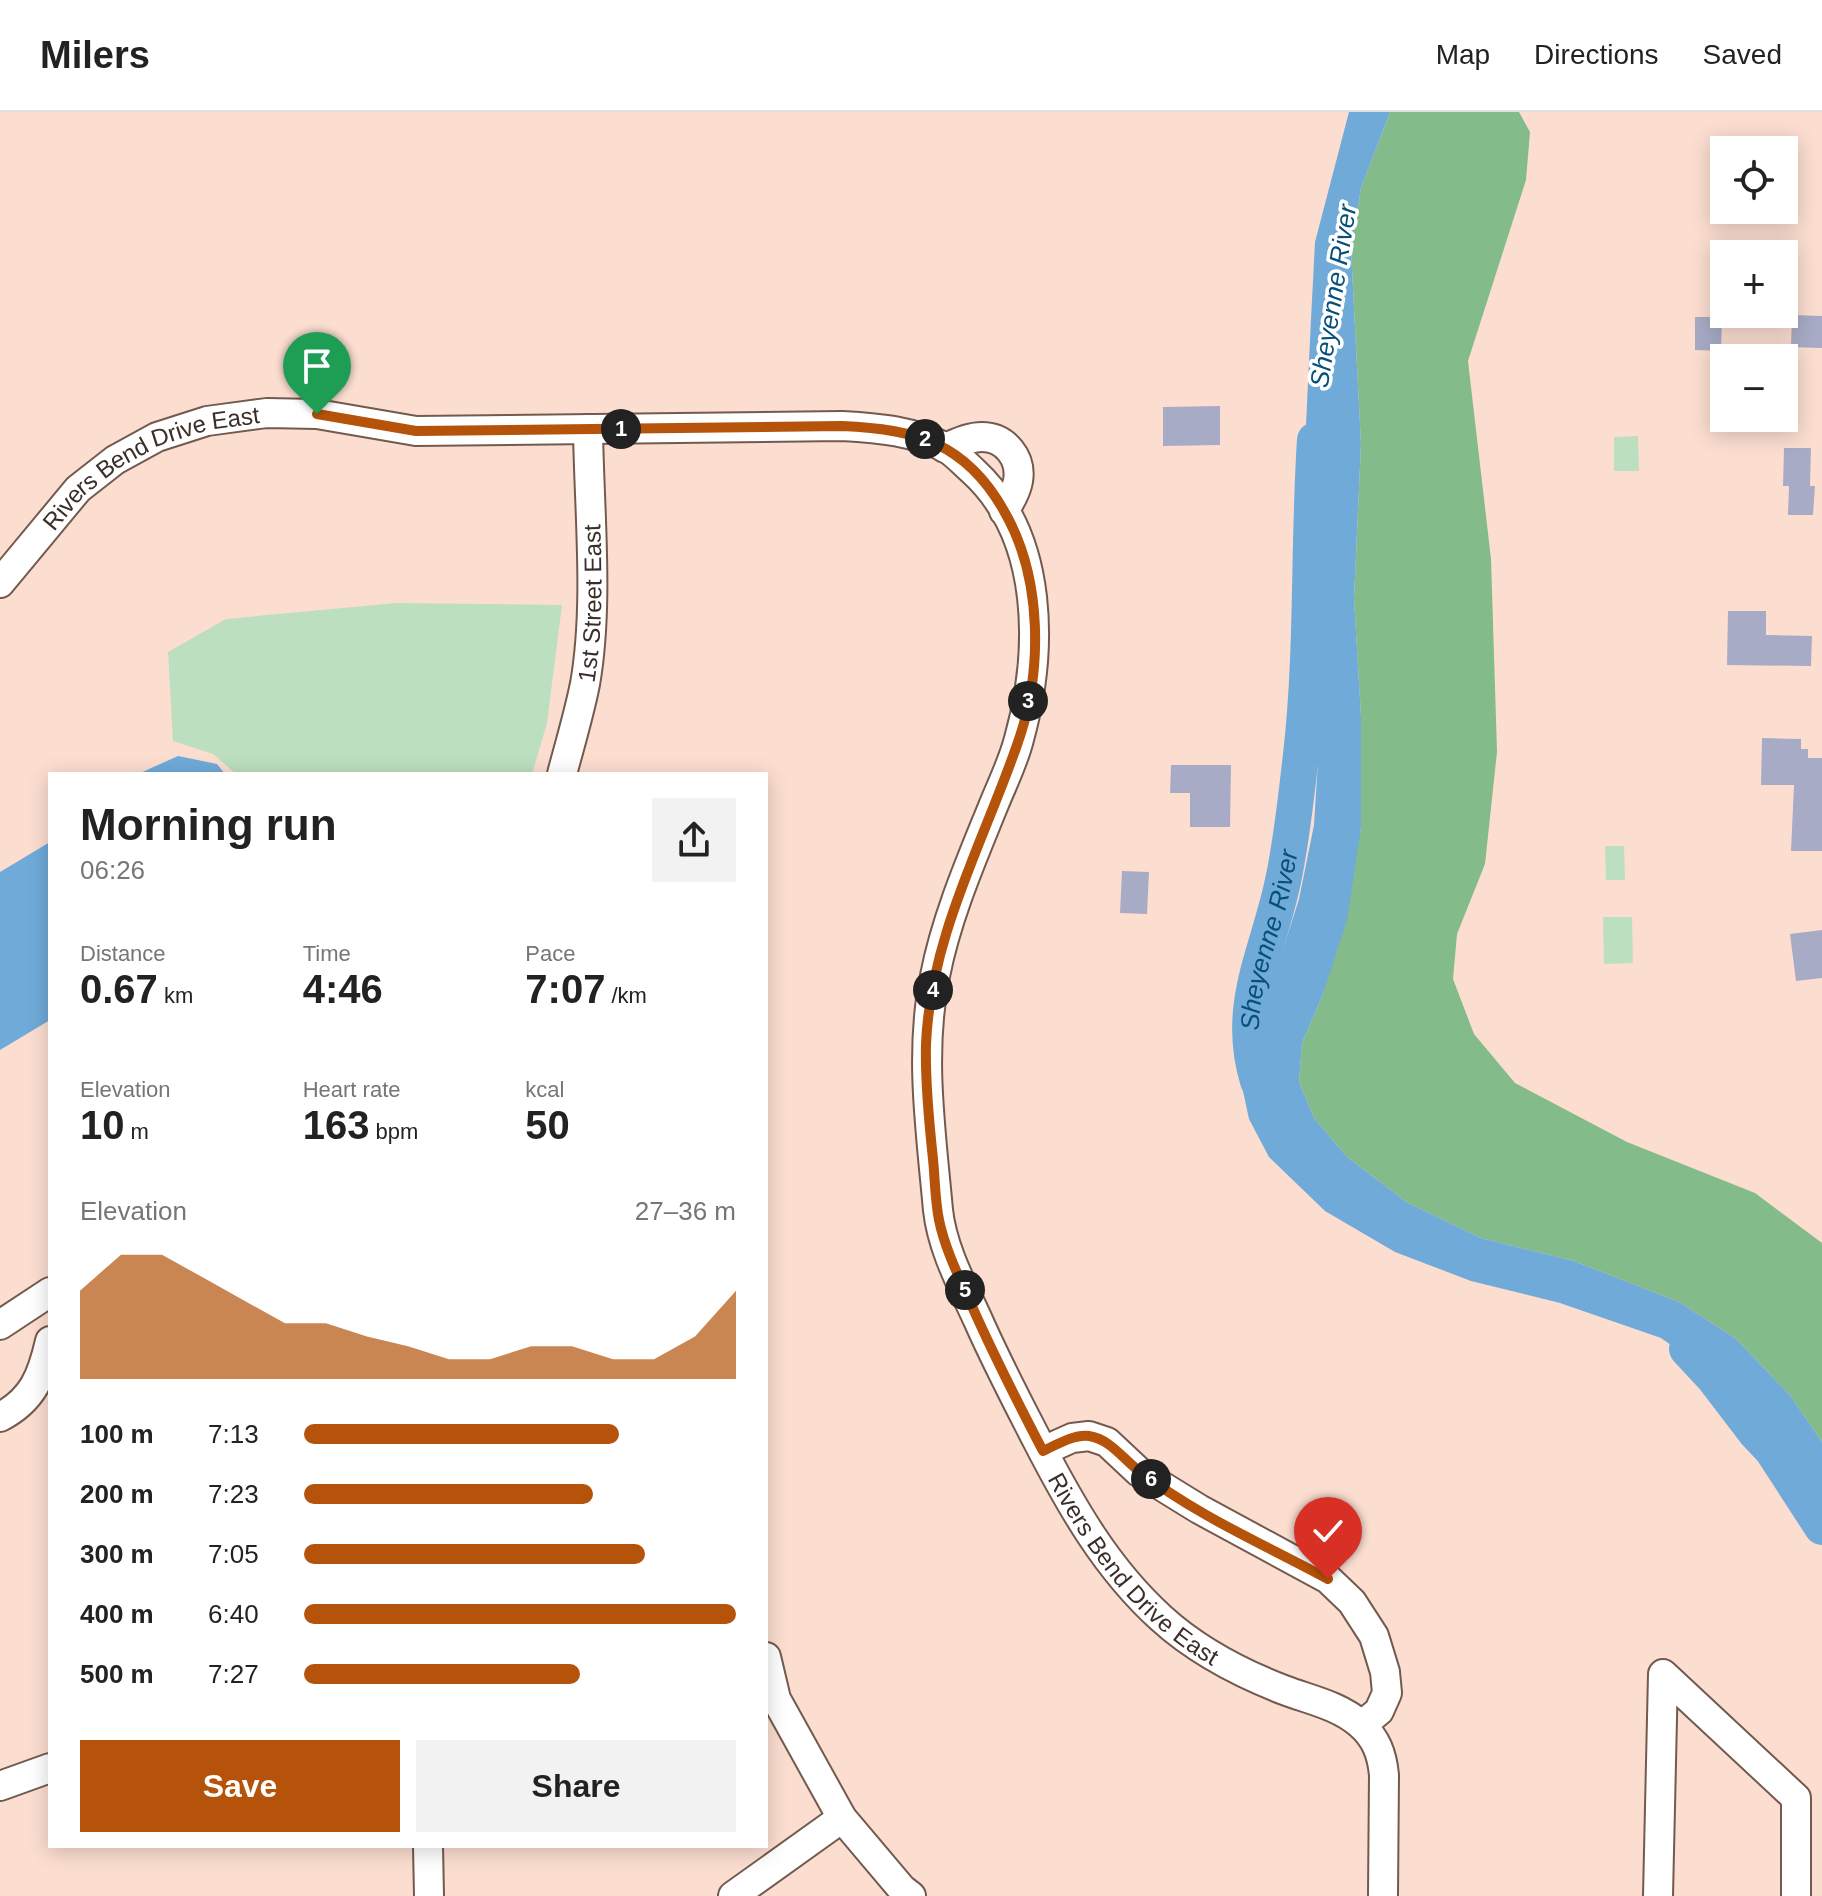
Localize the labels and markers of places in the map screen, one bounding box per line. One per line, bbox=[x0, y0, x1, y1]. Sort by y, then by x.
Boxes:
pin bbox=[283, 332, 351, 414]
pin: 1 bbox=[601, 409, 641, 449]
pin: 2 bbox=[905, 419, 945, 459]
pin: 3 bbox=[1008, 681, 1048, 721]
pin: 4 bbox=[913, 970, 953, 1010]
pin: 5 bbox=[945, 1270, 985, 1310]
pin: 6 bbox=[1131, 1459, 1171, 1499]
pin bbox=[1294, 1497, 1362, 1579]

